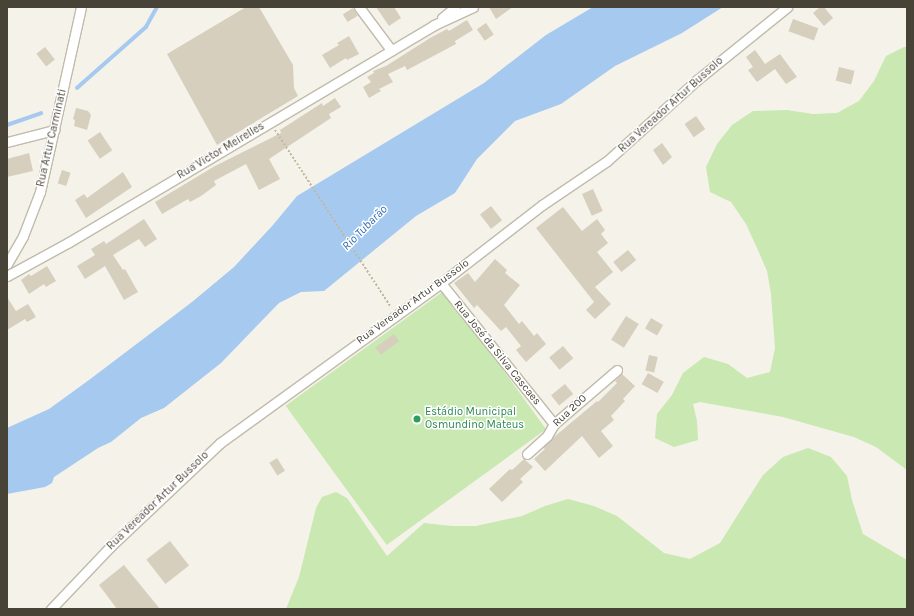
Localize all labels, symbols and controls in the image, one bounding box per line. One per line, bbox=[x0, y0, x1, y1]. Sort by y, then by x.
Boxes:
street label: Rua Vereador Artur Bussolo bbox=[616, 55, 726, 155]
street label: Rua Artur Carminati bbox=[34, 88, 70, 188]
street label: Rua Victor Meirelles bbox=[175, 120, 267, 182]
water label: Rio Tubarão bbox=[339, 202, 391, 254]
street label: Rua Vereador Artur Bussolo bbox=[354, 257, 472, 347]
street label: Rua José da Silva Cascaes bbox=[451, 298, 543, 408]
street label: Rua 200 bbox=[550, 392, 590, 430]
place label: Estádio Municipal Osmundino Mateus bbox=[425, 406, 524, 432]
marker: Estádio Municipal Osmundino Mateus bbox=[412, 414, 422, 424]
street label: Rua Vereador Artur Bussolo bbox=[104, 449, 212, 553]

